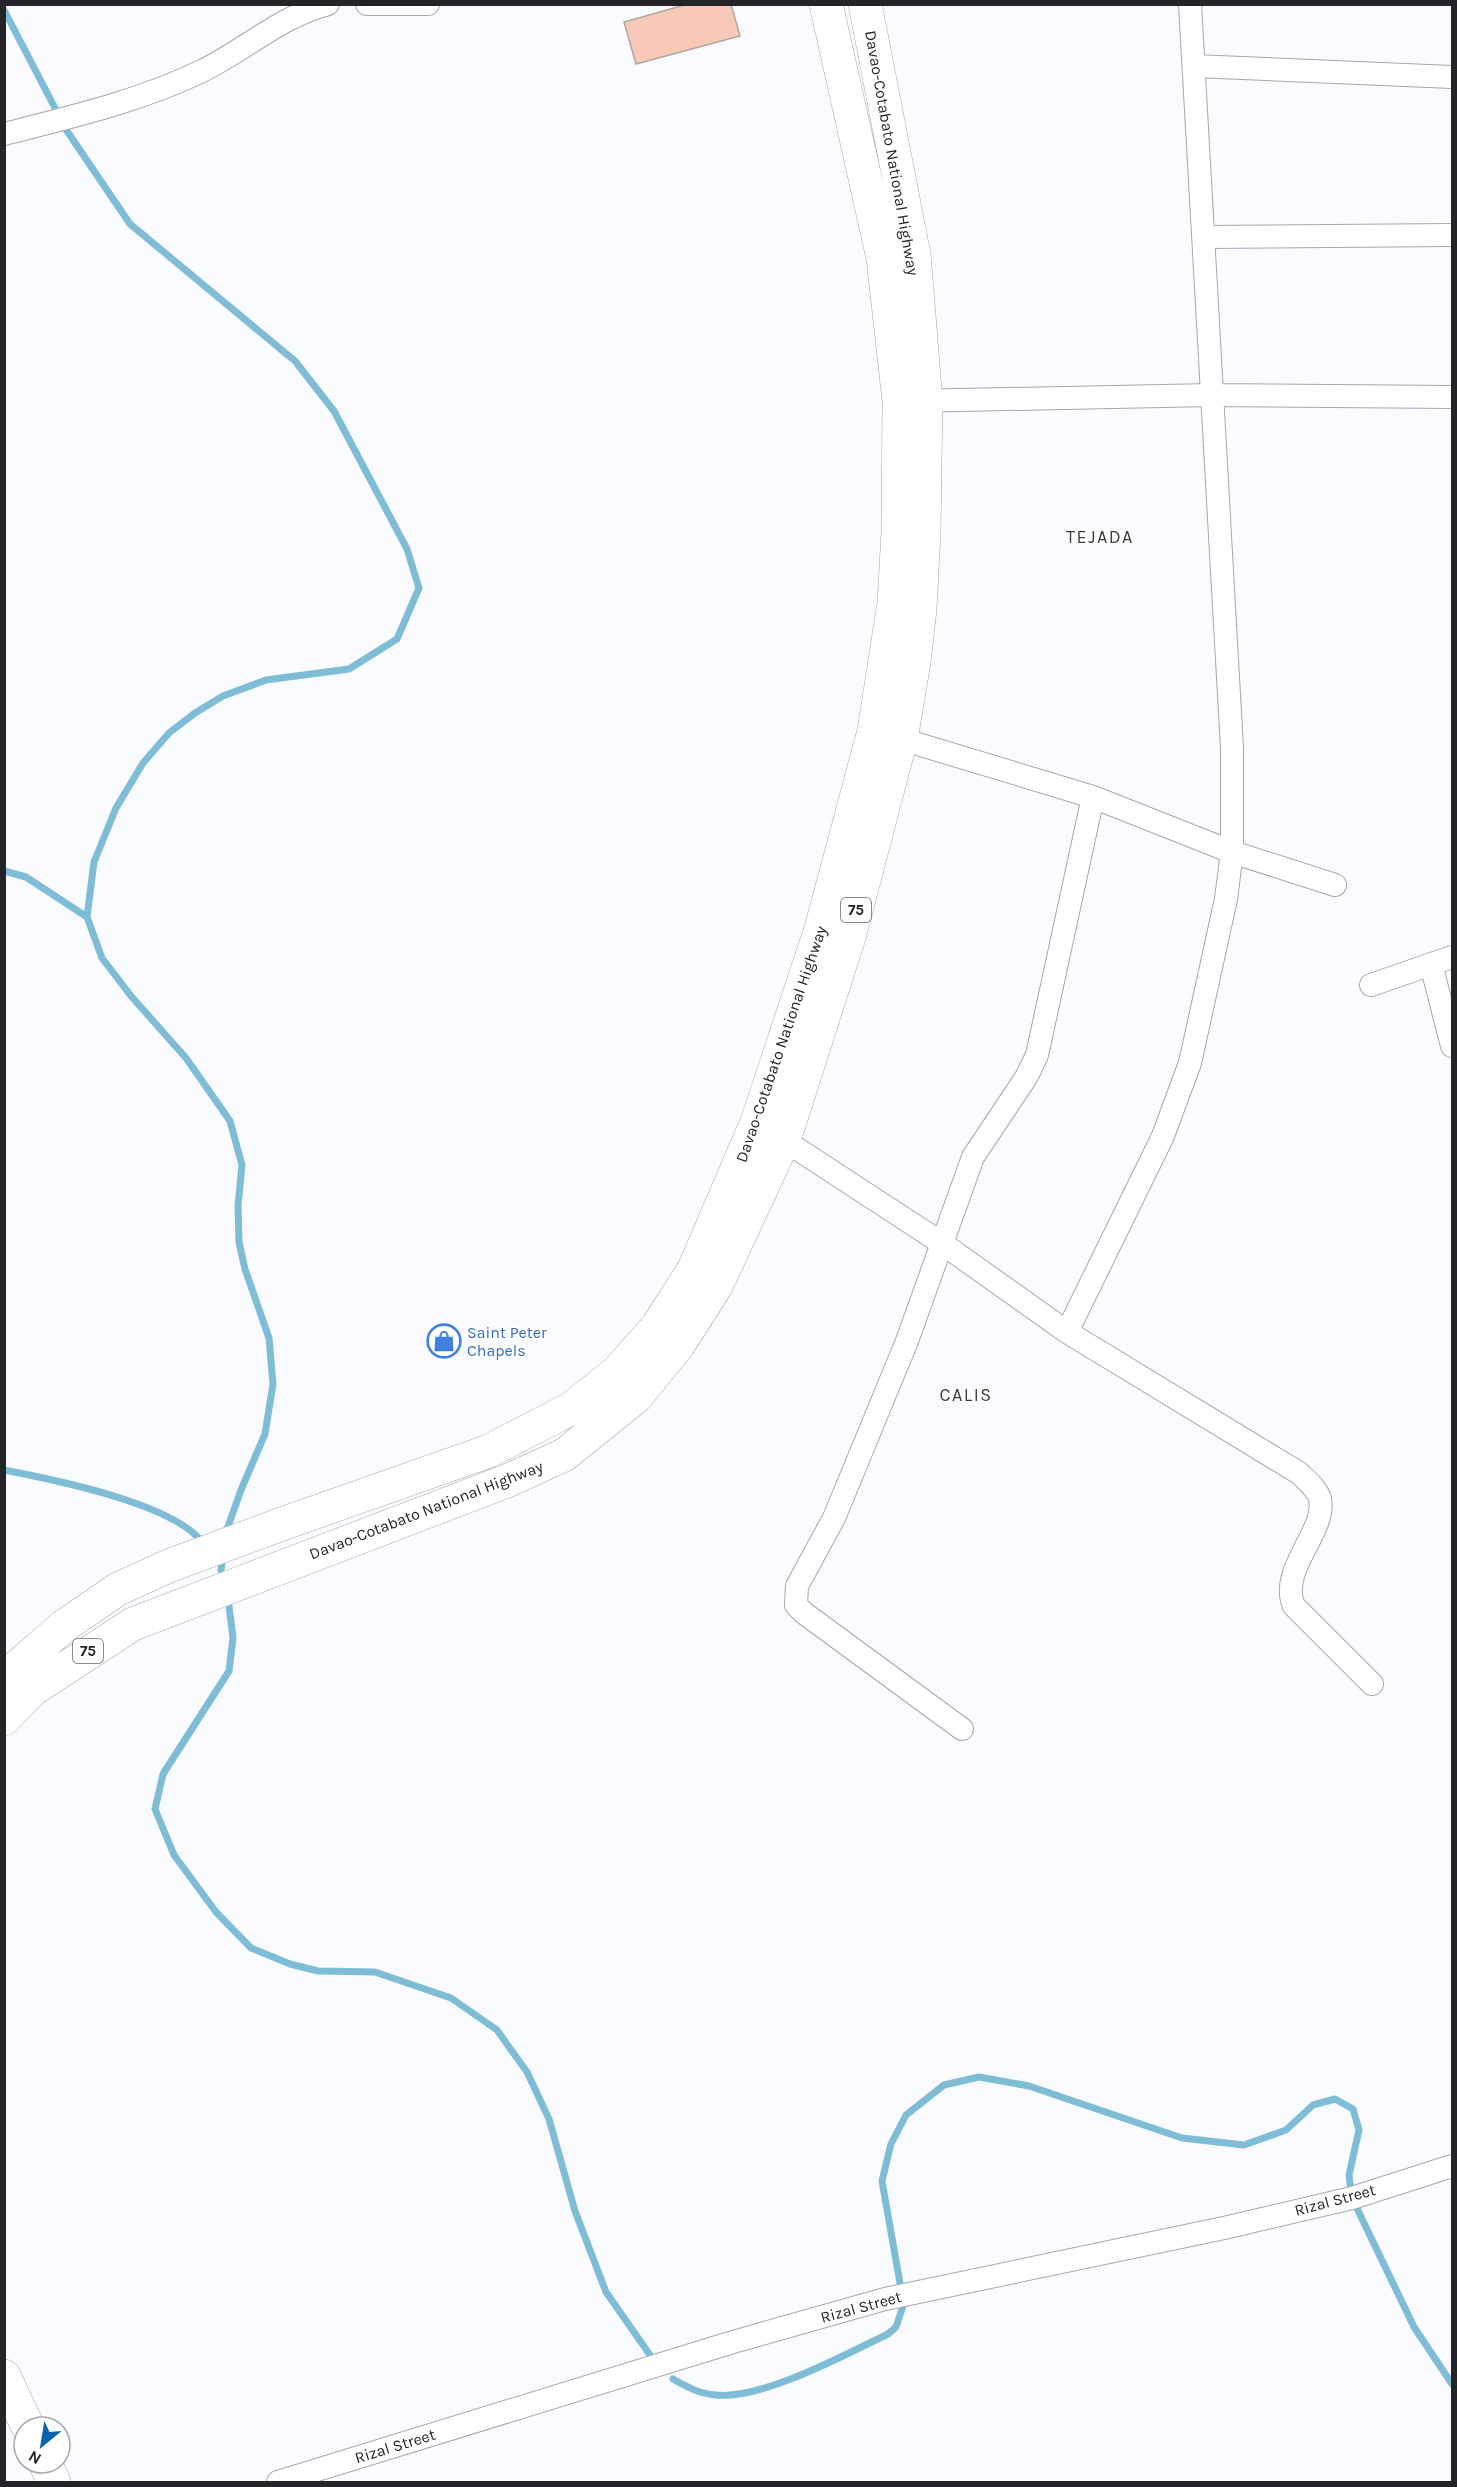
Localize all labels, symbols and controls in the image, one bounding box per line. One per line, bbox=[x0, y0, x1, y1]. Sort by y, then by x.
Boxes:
street label: Davao-Cotabato National Highway bbox=[861, 29, 923, 278]
district label: TEJADA bbox=[1066, 526, 1134, 548]
road number: 75 bbox=[841, 898, 871, 922]
street label: Davao-Cotabato National Highway bbox=[732, 923, 831, 1165]
shop icon: Saint Peter Chapels bbox=[426, 1323, 462, 1359]
place label: Saint Peter Chapels bbox=[467, 1323, 547, 1360]
district label: CALIS bbox=[939, 1384, 993, 1406]
street label: Davao-Cotabato National Highway bbox=[306, 1456, 546, 1563]
road number: 75 bbox=[73, 1639, 103, 1663]
street label: Rizal Street bbox=[1292, 2180, 1378, 2220]
street label: Rizal Street bbox=[818, 2287, 904, 2327]
north arrow bbox=[12, 2415, 72, 2475]
street label: Rizal Street bbox=[352, 2425, 438, 2467]
text: N bbox=[25, 2446, 44, 2469]

